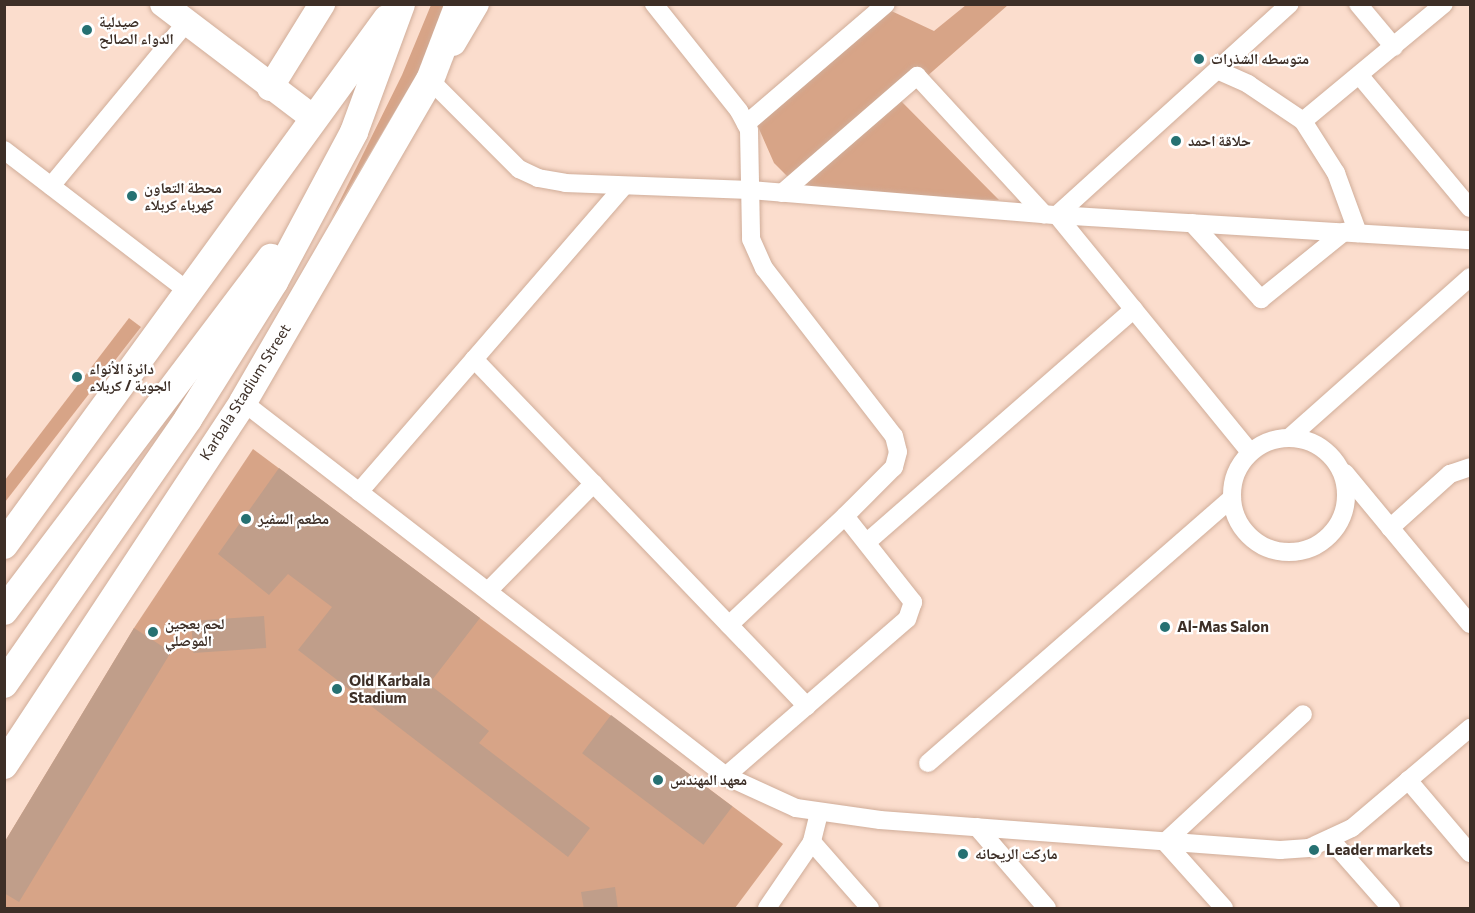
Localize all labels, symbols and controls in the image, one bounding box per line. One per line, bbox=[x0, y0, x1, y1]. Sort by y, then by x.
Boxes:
place label: صيدلية الدواء الصالح bbox=[99, 12, 174, 47]
marker: صيدلية الدواء الصالح bbox=[80, 23, 94, 37]
place label: متوسطه الشذرات bbox=[1211, 50, 1309, 68]
marker: متوسطه الشذرات bbox=[1192, 52, 1206, 66]
place label: حلاقة احمد bbox=[1188, 132, 1251, 150]
marker: حلاقة احمد bbox=[1169, 134, 1183, 148]
place label: محطة التعاون كهرباء كربلاء bbox=[144, 178, 222, 213]
marker: محطة التعاون كهرباء كربلاء bbox=[125, 189, 139, 203]
street label: Karbala Stadium Street bbox=[196, 321, 294, 463]
place label: دائرة الأنواء الجوية / كربلاء bbox=[89, 359, 171, 394]
marker: دائرة الأنواء الجوية / كربلاء bbox=[70, 370, 84, 384]
place label: مطعم السفير bbox=[258, 510, 329, 528]
marker: مطعم السفير bbox=[239, 512, 253, 526]
place label: لحم بعجين الموصلي bbox=[165, 614, 224, 649]
place label: Al-Mas Salon bbox=[1177, 618, 1269, 636]
marker: Al-Mas Salon bbox=[1158, 620, 1172, 634]
marker: لحم بعجين الموصلي bbox=[146, 625, 160, 639]
place label: Old Karbala Stadium bbox=[349, 671, 430, 706]
marker: Old Karbala Stadium bbox=[330, 682, 344, 696]
place label: معهد المهندس bbox=[670, 771, 747, 789]
marker: معهد المهندس bbox=[651, 773, 665, 787]
place label: Leader markets bbox=[1326, 841, 1433, 859]
marker: Leader markets bbox=[1307, 843, 1321, 857]
place label: ماركت الريحانه bbox=[975, 845, 1058, 863]
marker: ماركت الريحانه bbox=[956, 847, 970, 861]

